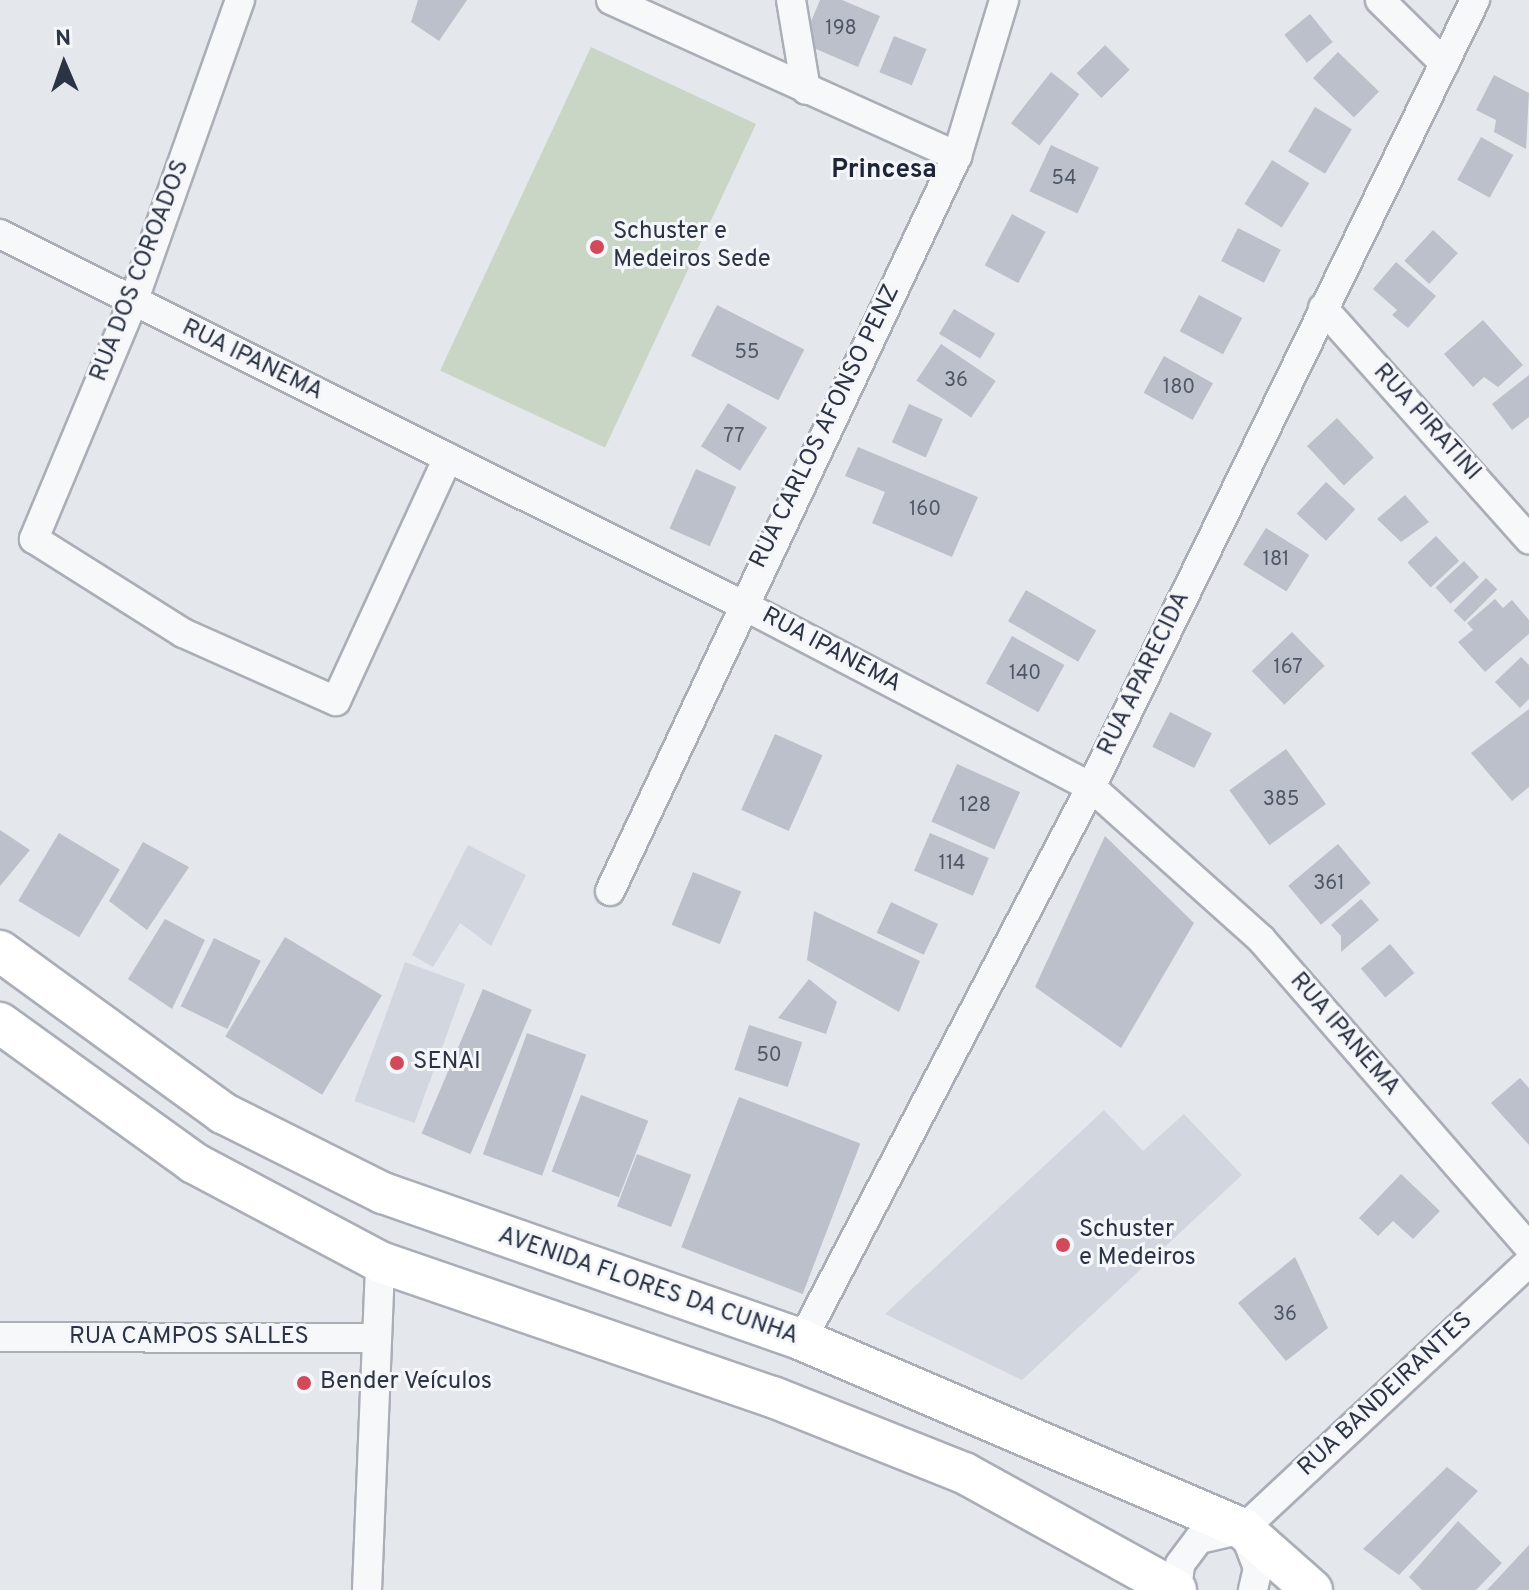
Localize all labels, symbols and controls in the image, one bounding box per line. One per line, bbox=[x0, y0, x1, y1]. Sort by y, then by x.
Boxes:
house number: 198 bbox=[825, 17, 857, 41]
north arrow bbox=[24, 24, 104, 104]
text: N bbox=[55, 26, 72, 53]
district label: Princesa bbox=[831, 155, 937, 187]
street label: RUA DOS COROADOS bbox=[85, 156, 197, 386]
house number: 54 bbox=[1051, 167, 1077, 191]
place label: Schuster e Medeiros Sede bbox=[613, 219, 771, 275]
marker: Schuster e Medeiros Sede bbox=[588, 238, 606, 256]
street label: RUA CARLOS AFONSO PENZ bbox=[744, 280, 908, 574]
street label: RUA IPANEMA bbox=[176, 314, 328, 408]
house number: 55 bbox=[735, 341, 759, 365]
street label: RUA PIRATINI bbox=[1366, 358, 1486, 488]
house number: 36 bbox=[944, 369, 968, 393]
house number: 180 bbox=[1163, 376, 1195, 400]
house number: 77 bbox=[723, 425, 745, 449]
house number: 160 bbox=[909, 498, 941, 522]
house number: 181 bbox=[1262, 548, 1290, 572]
street label: RUA APARECIDA bbox=[1092, 586, 1198, 762]
street label: RUA IPANEMA bbox=[756, 602, 906, 700]
house number: 167 bbox=[1273, 656, 1303, 680]
house number: 140 bbox=[1009, 662, 1041, 686]
house number: 385 bbox=[1263, 788, 1299, 812]
house number: 128 bbox=[959, 794, 991, 818]
house number: 114 bbox=[939, 852, 965, 876]
house number: 361 bbox=[1313, 872, 1345, 896]
street label: RUA IPANEMA bbox=[1282, 967, 1406, 1103]
house number: 50 bbox=[756, 1044, 782, 1068]
place label: SENAI bbox=[413, 1049, 481, 1077]
marker: SENAI bbox=[388, 1054, 406, 1072]
place label: Schuster e Medeiros bbox=[1079, 1217, 1196, 1273]
street label: AVENIDA FLORES DA CUNHA bbox=[493, 1222, 803, 1352]
marker: Schuster e Medeiros bbox=[1054, 1236, 1072, 1254]
house number: 36 bbox=[1273, 1303, 1297, 1327]
street label: RUA BANDEIRANTES bbox=[1293, 1307, 1479, 1483]
street label: RUA CAMPOS SALLES bbox=[69, 1324, 309, 1352]
place label: Bender Veículos bbox=[320, 1369, 493, 1397]
marker: Bender Veículos bbox=[295, 1374, 313, 1392]

